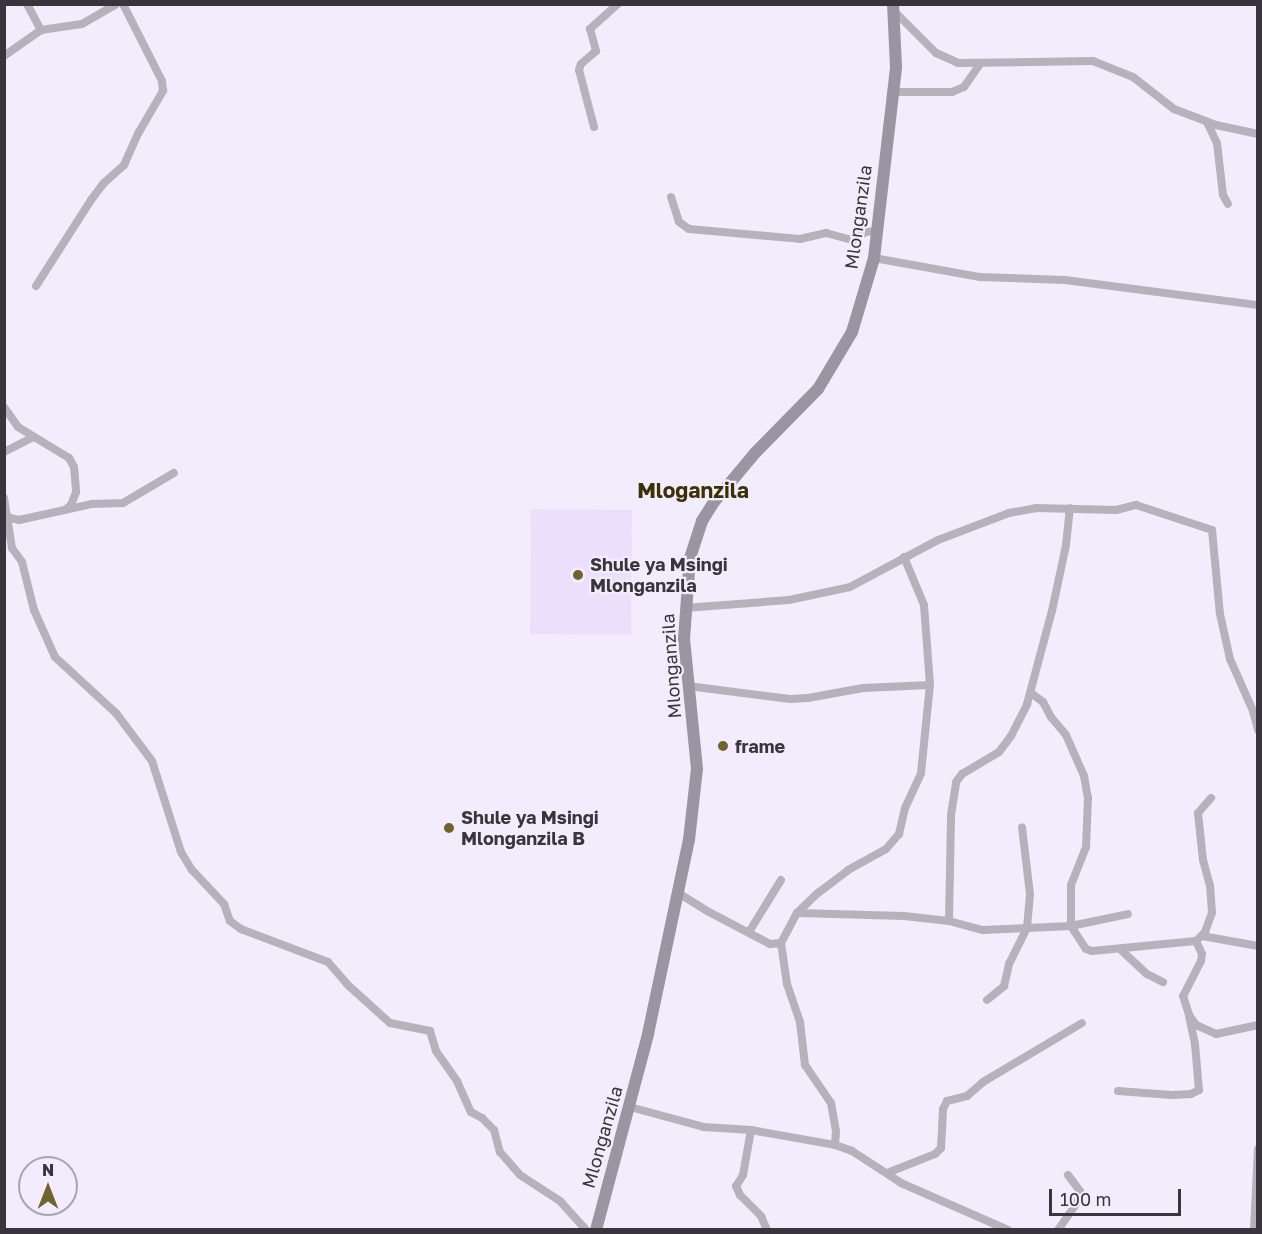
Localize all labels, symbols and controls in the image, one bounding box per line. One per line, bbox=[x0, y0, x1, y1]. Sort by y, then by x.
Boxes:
street label: Mlonganzila bbox=[840, 163, 876, 271]
district label: Mloganzila bbox=[637, 477, 749, 503]
place label: Shule ya Msingi Mlonganzila bbox=[590, 554, 728, 596]
marker: Shule ya Msingi Mlonganzila bbox=[571, 568, 585, 582]
street label: Mlonganzila bbox=[657, 613, 685, 719]
place label: frame bbox=[735, 735, 785, 757]
marker: frame bbox=[716, 739, 730, 753]
place label: Shule ya Msingi Mlonganzila B bbox=[461, 807, 599, 850]
marker: Shule ya Msingi Mlonganzila B bbox=[442, 821, 456, 835]
street label: Mlonganzila bbox=[577, 1083, 627, 1191]
north arrow bbox=[18, 1156, 78, 1216]
text: N bbox=[42, 1160, 54, 1180]
scale bar bbox=[1052, 1177, 1184, 1215]
text: 100 m bbox=[1060, 1188, 1111, 1210]

